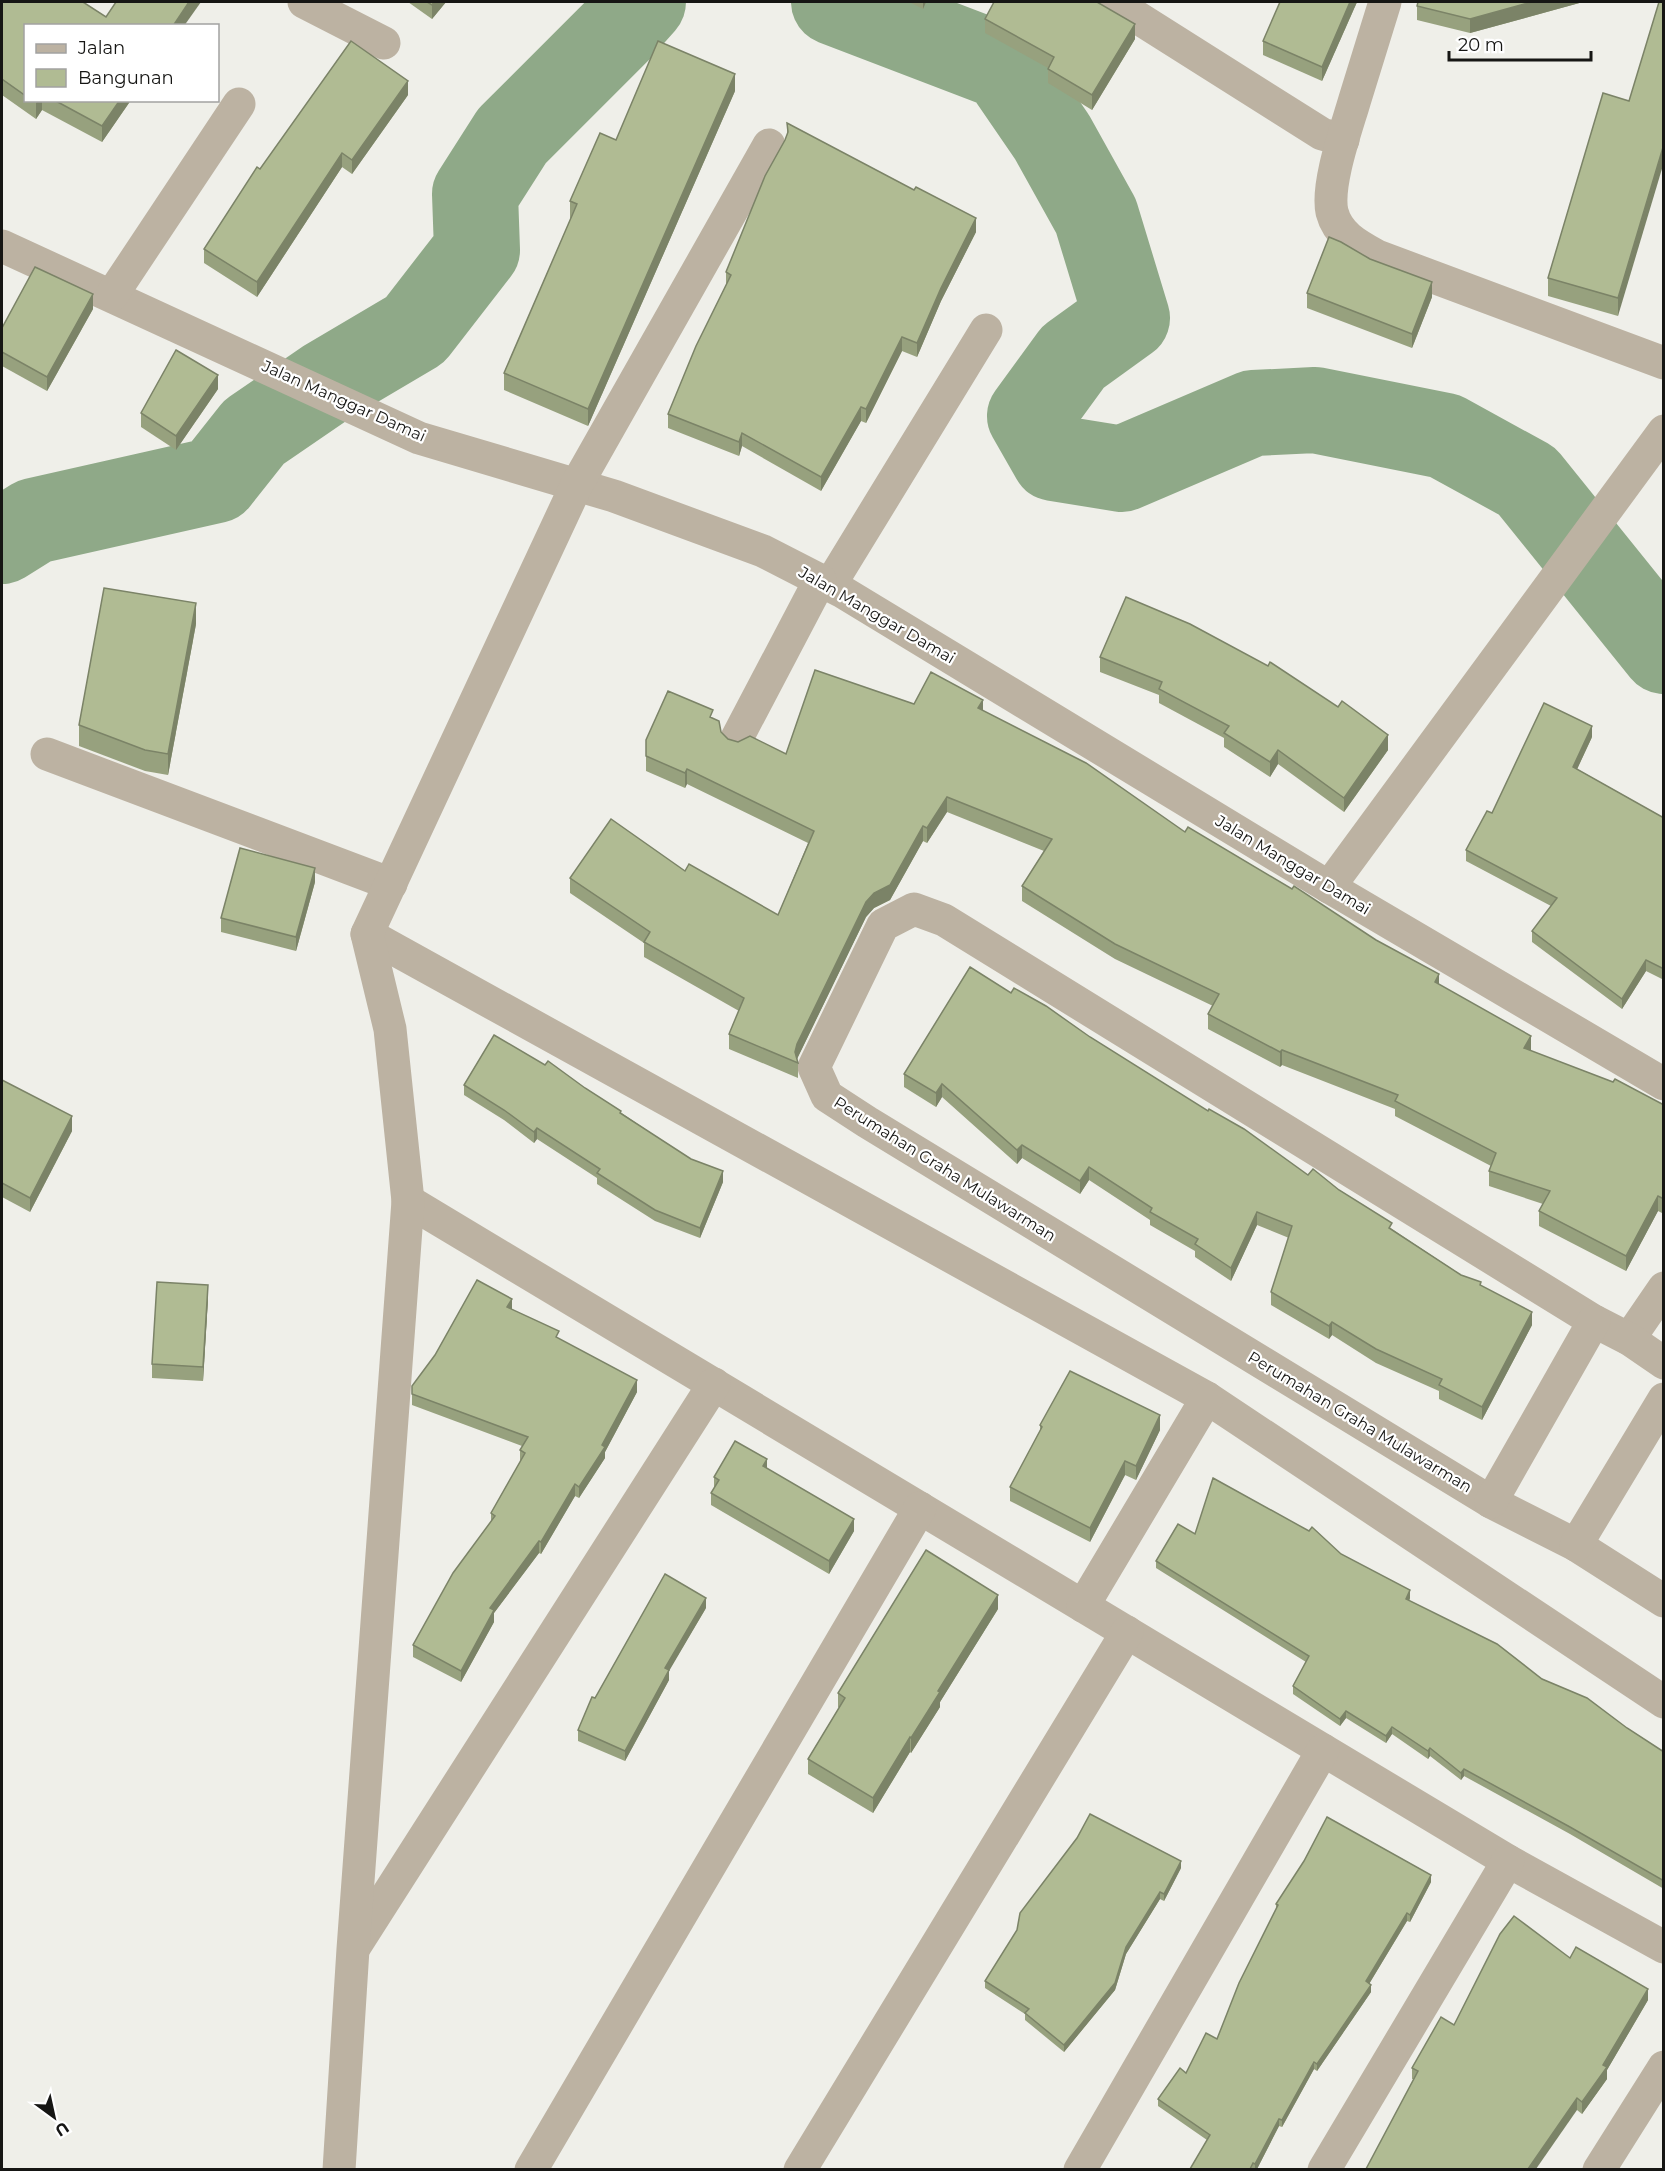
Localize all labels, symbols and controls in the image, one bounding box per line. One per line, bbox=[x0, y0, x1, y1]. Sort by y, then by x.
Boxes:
legend bbox=[24, 24, 219, 102]
scale bar bbox=[1449, 24, 1592, 62]
text: 20 m bbox=[1458, 34, 1504, 56]
text: Jalan bbox=[77, 37, 125, 59]
text: Bangunan bbox=[78, 67, 174, 89]
street label: Jalan Manggar Damai bbox=[258, 356, 429, 446]
street label: Jalan Manggar Damai bbox=[795, 562, 958, 668]
street label: Jalan Manggar Damai bbox=[1211, 811, 1374, 919]
street label: Perumahan Graha Mulawarman bbox=[831, 1093, 1059, 1245]
street label: Perumahan Graha Mulawarman bbox=[1244, 1347, 1476, 1497]
north arrow bbox=[24, 2087, 84, 2147]
text: U bbox=[51, 2118, 72, 2141]

